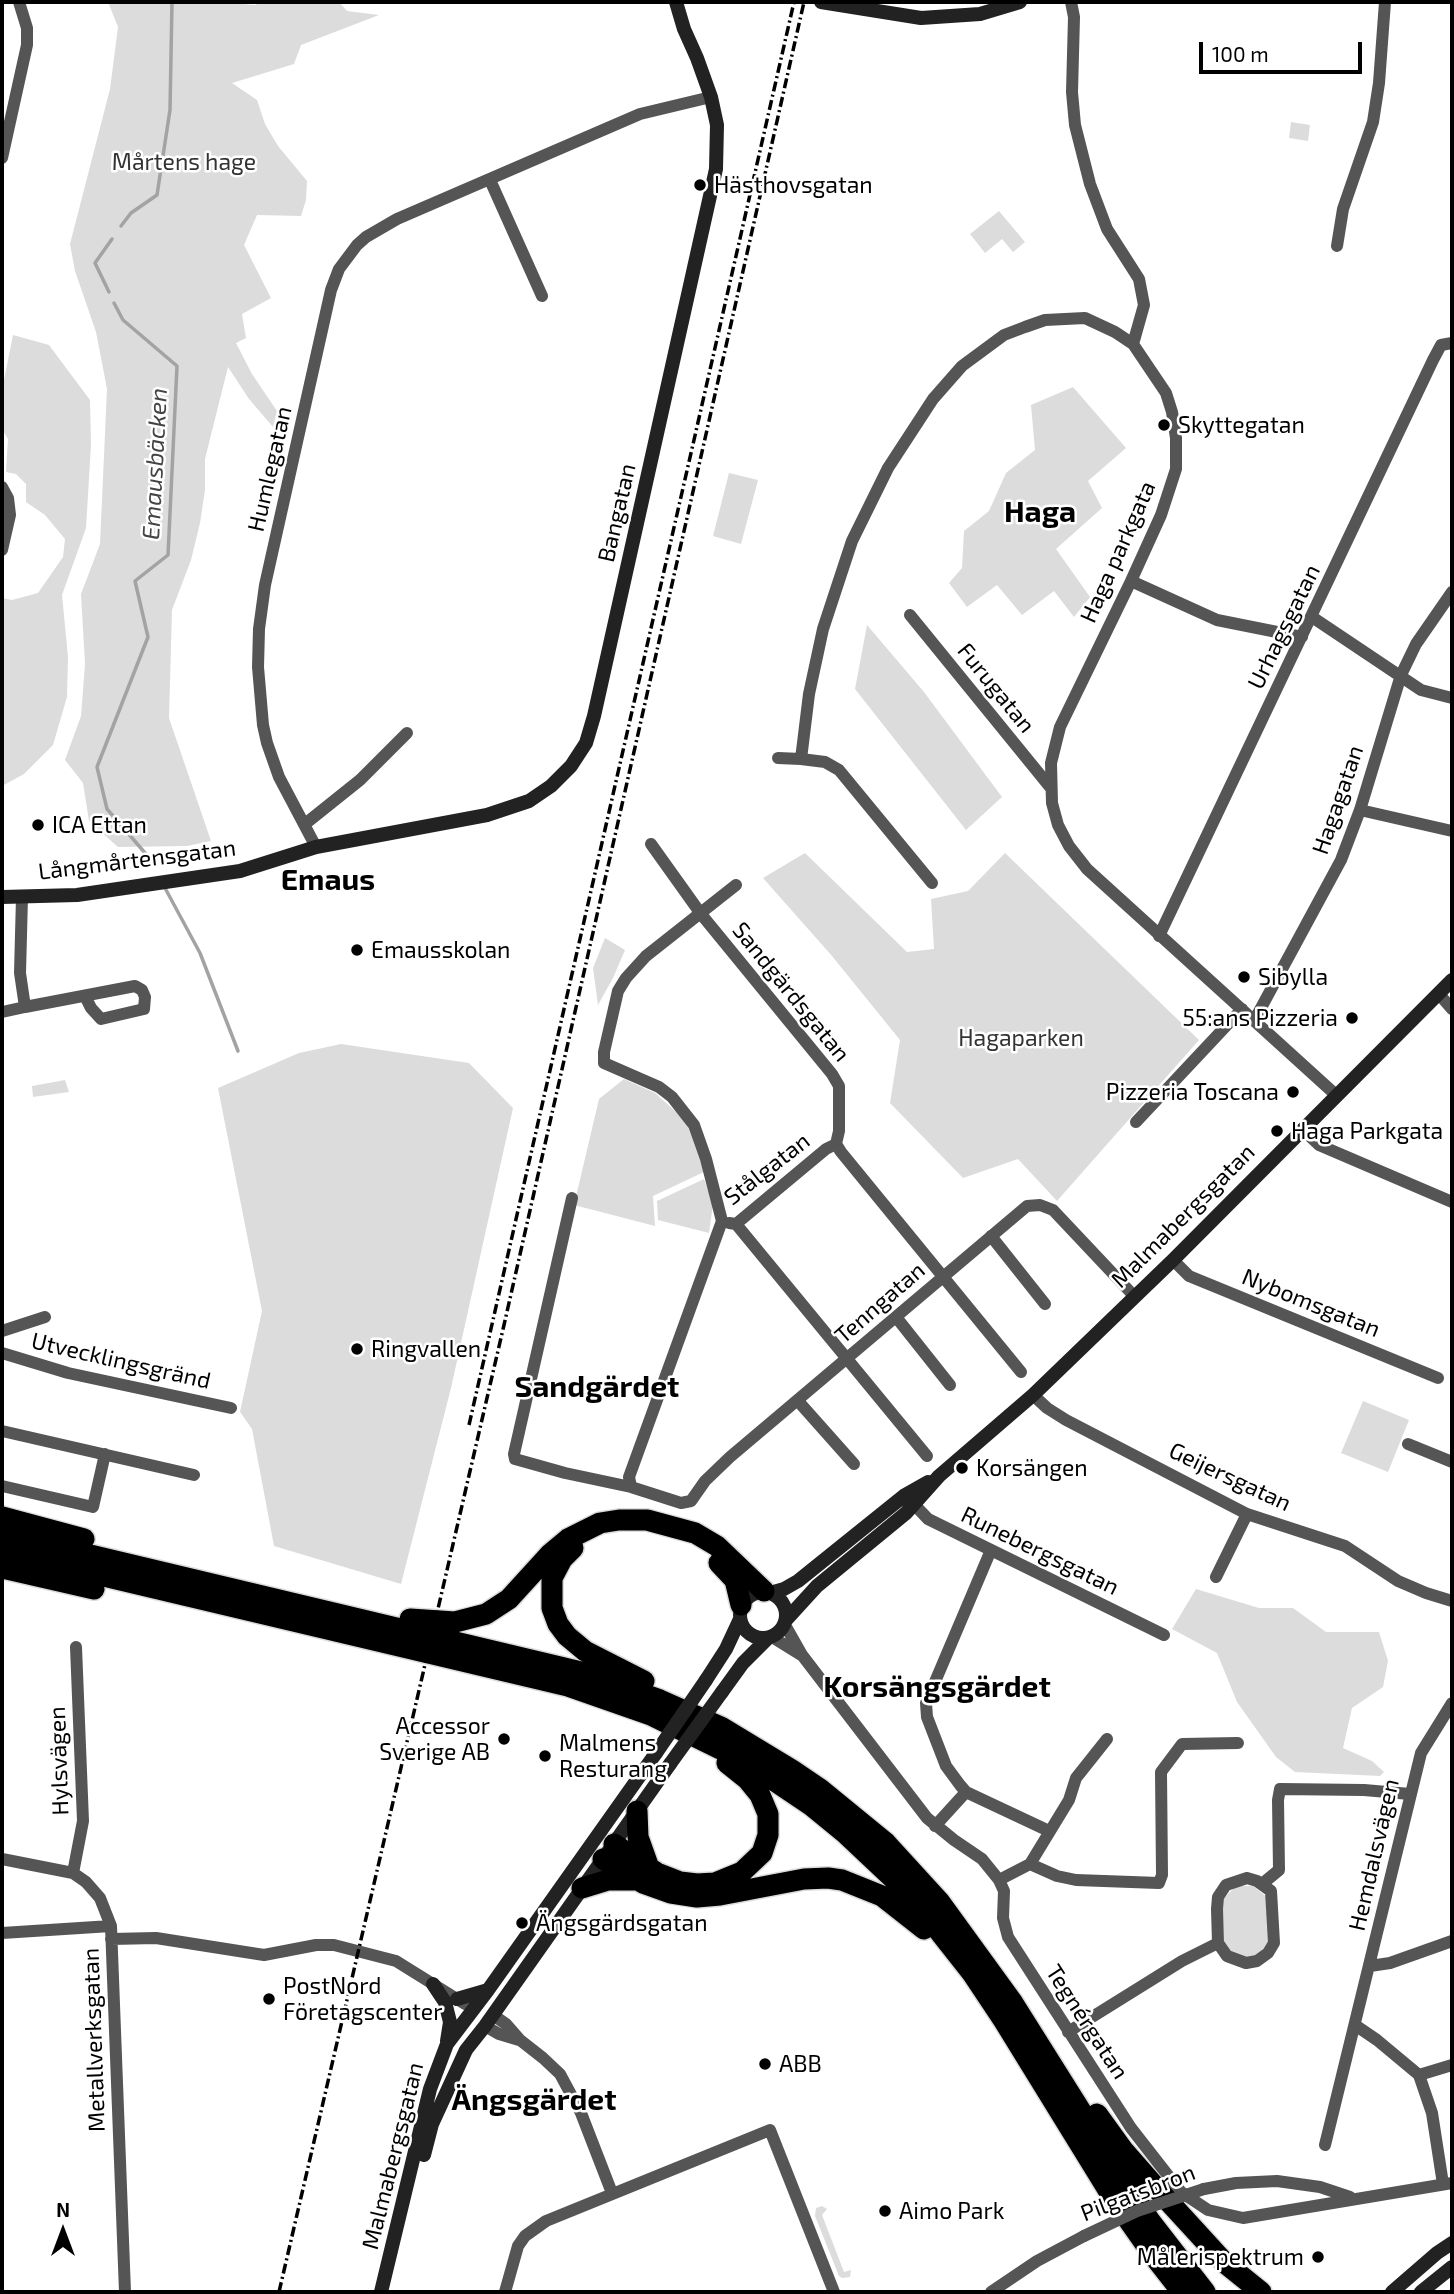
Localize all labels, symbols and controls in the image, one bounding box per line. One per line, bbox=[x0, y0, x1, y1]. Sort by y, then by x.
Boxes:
scale bar bbox=[1202, 28, 1365, 72]
text: 100 m bbox=[1212, 41, 1269, 66]
park label: Mårtens hage bbox=[112, 148, 256, 176]
place label: Hästhovsgatan bbox=[714, 171, 873, 199]
marker: Hästhovsgatan bbox=[692, 177, 708, 193]
water label: Emausbäcken bbox=[137, 387, 173, 541]
street label: Humlegatan bbox=[242, 404, 298, 534]
place label: Skyttegatan bbox=[1178, 411, 1305, 439]
marker: Skyttegatan bbox=[1156, 417, 1172, 433]
street label: Bangatan bbox=[592, 461, 642, 565]
street label: Haga parkgata bbox=[1074, 477, 1162, 627]
district label: Haga bbox=[1004, 494, 1076, 530]
street label: Urhagsgatan bbox=[1242, 560, 1326, 694]
street label: Furugatan bbox=[951, 638, 1041, 738]
street label: Hagagatan bbox=[1306, 742, 1370, 858]
place label: ICA Ettan bbox=[52, 811, 147, 839]
marker: ICA Ettan bbox=[30, 817, 46, 833]
street label: Långmårtensgatan bbox=[37, 834, 237, 886]
district label: Emaus bbox=[281, 862, 375, 898]
street label: Sandgärdsgatan bbox=[726, 917, 856, 1067]
place label: Emausskolan bbox=[371, 936, 510, 964]
marker: Emausskolan bbox=[349, 942, 365, 958]
place label: Sibylla bbox=[1258, 963, 1328, 991]
marker: Sibylla bbox=[1236, 969, 1252, 985]
place label: 55:ans Pizzeria bbox=[1182, 1004, 1338, 1032]
marker: 55:ans Pizzeria bbox=[1344, 1010, 1360, 1026]
park label: Hagaparken bbox=[958, 1024, 1084, 1052]
place label: Pizzeria Toscana bbox=[1106, 1078, 1279, 1106]
marker: Pizzeria Toscana bbox=[1285, 1084, 1301, 1100]
place label: Haga Parkgata bbox=[1291, 1117, 1443, 1145]
marker: Haga Parkgata bbox=[1269, 1123, 1285, 1139]
street label: Stålgatan bbox=[719, 1127, 815, 1211]
street label: Malmabergsgatan bbox=[1105, 1138, 1261, 1294]
street label: Tenngatan bbox=[829, 1257, 931, 1349]
street label: Nybomsgatan bbox=[1238, 1263, 1384, 1343]
street label: Utvecklingsgränd bbox=[29, 1327, 213, 1395]
place label: Ringvallen bbox=[371, 1335, 481, 1363]
marker: Ringvallen bbox=[349, 1341, 365, 1357]
district label: Sandgärdet bbox=[515, 1369, 679, 1405]
street label: Geijersgatan bbox=[1165, 1437, 1295, 1517]
place label: Korsängen bbox=[976, 1454, 1088, 1482]
marker: Korsängen bbox=[954, 1460, 970, 1476]
street label: Runebergsgatan bbox=[957, 1501, 1123, 1601]
district label: Korsängsgärdet bbox=[823, 1669, 1051, 1705]
street label: Hylsvägen bbox=[43, 1706, 75, 1816]
place label: Accessor Sverige AB bbox=[379, 1712, 490, 1766]
place label: Malmens Resturang bbox=[559, 1729, 667, 1783]
marker: Accessor Sverige AB bbox=[496, 1731, 512, 1747]
marker: Malmens Resturang bbox=[537, 1748, 553, 1764]
street label: Hemdalsvägen bbox=[1343, 1776, 1405, 1934]
place label: Ängsgärdsgatan bbox=[536, 1909, 707, 1937]
marker: Ängsgärdsgatan bbox=[514, 1915, 530, 1931]
street label: Metallverksgatan bbox=[77, 1947, 111, 2133]
street label: Tegnérgatan bbox=[1040, 1960, 1134, 2084]
place label: PostNord Företagscenter bbox=[283, 1972, 442, 2026]
marker: PostNord Företagscenter bbox=[261, 1991, 277, 2007]
place label: ABB bbox=[779, 2050, 822, 2078]
marker: ABB bbox=[757, 2056, 773, 2072]
street label: Malmabergsgatan bbox=[356, 2060, 430, 2252]
district label: Ängsgärdet bbox=[451, 2082, 617, 2118]
street label: Pilgatsbron bbox=[1077, 2159, 1199, 2227]
north arrow bbox=[28, 2196, 98, 2266]
place label: Aimo Park bbox=[899, 2197, 1004, 2225]
text: N bbox=[56, 2198, 70, 2221]
marker: Aimo Park bbox=[877, 2203, 893, 2219]
place label: Målerispektrum bbox=[1137, 2243, 1304, 2271]
marker: Målerispektrum bbox=[1310, 2249, 1326, 2265]

